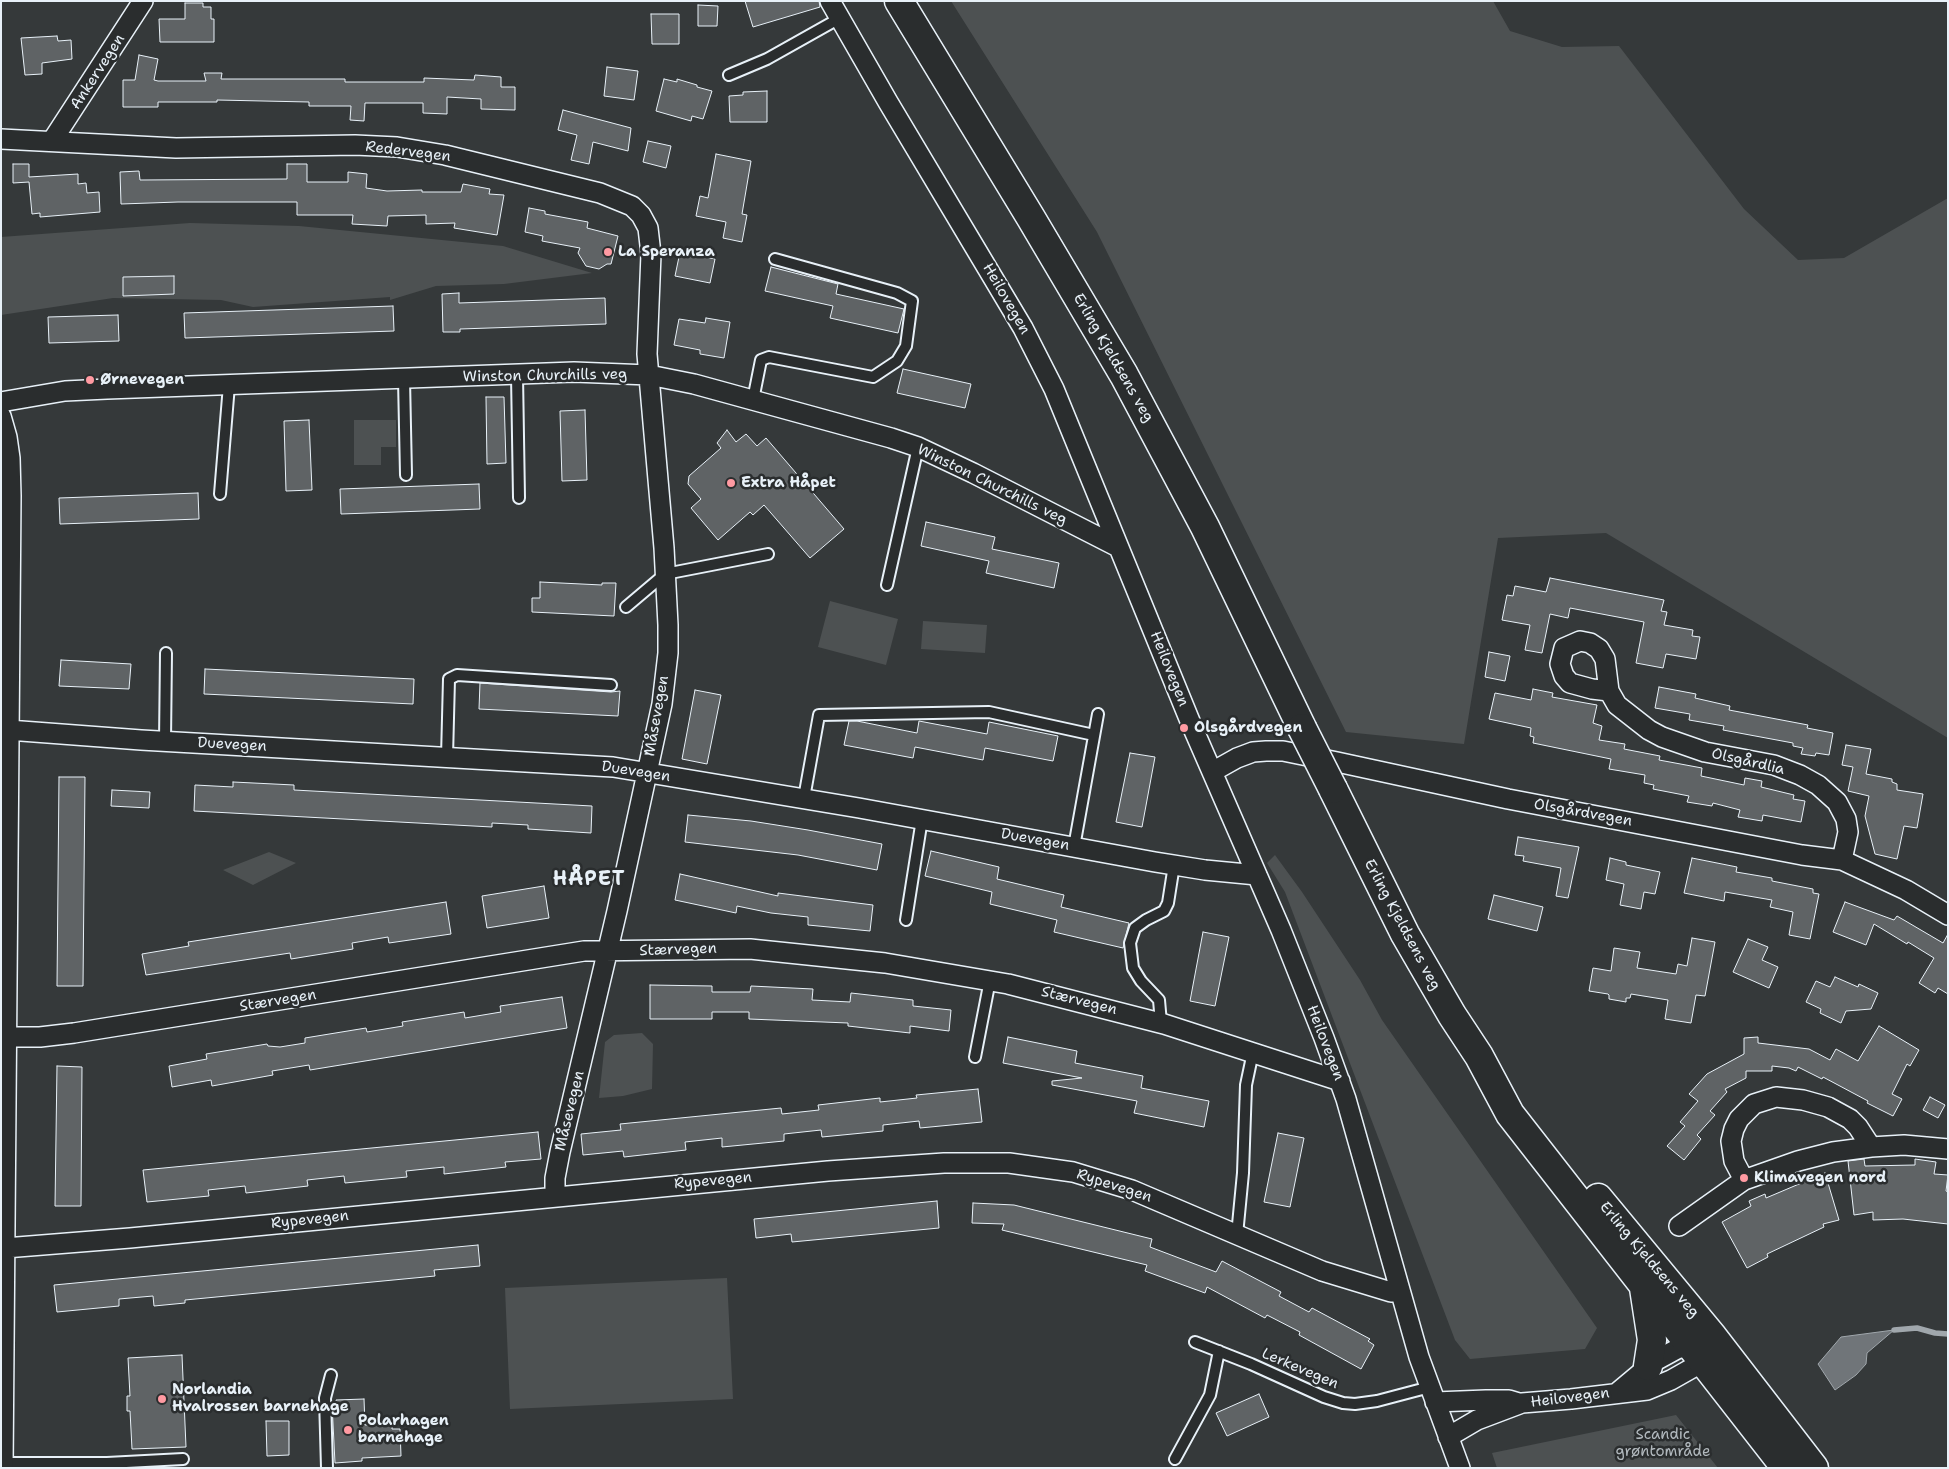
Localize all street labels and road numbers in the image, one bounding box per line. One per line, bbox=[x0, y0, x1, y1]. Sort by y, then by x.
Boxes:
street label: Ankervegen bbox=[67, 31, 129, 113]
street label: Redervegen bbox=[364, 138, 452, 166]
street label: Heilovegen bbox=[978, 260, 1034, 338]
street label: Erling Kjeldsens veg bbox=[1069, 290, 1157, 426]
street label: Winston Churchills veg bbox=[463, 366, 627, 386]
street label: Winston Churchills veg bbox=[914, 441, 1070, 529]
street label: Heilovegen bbox=[1146, 629, 1192, 709]
street label: Måsevegen bbox=[641, 674, 673, 758]
street label: Duevegen bbox=[197, 734, 267, 756]
street label: Olsgårdlia bbox=[1710, 745, 1786, 779]
street label: Duevegen bbox=[600, 758, 672, 786]
street label: Olsgårdvegen bbox=[1532, 795, 1634, 831]
street label: Duevegen bbox=[999, 825, 1071, 855]
street label: Erling Kjeldsens veg bbox=[1360, 856, 1444, 994]
street label: Stærvegen bbox=[639, 940, 717, 960]
street label: Stærvegen bbox=[1039, 983, 1119, 1019]
street label: Stærvegen bbox=[238, 986, 318, 1016]
street label: Heilovegen bbox=[1302, 1003, 1348, 1083]
street label: Måsevegen bbox=[551, 1069, 589, 1153]
street label: Rypevegen bbox=[1074, 1165, 1154, 1207]
street label: Rypevegen bbox=[673, 1169, 753, 1193]
street label: Erling Kjeldsens veg bbox=[1595, 1198, 1703, 1322]
street label: Rypevegen bbox=[270, 1207, 350, 1233]
street label: Lerkevegen bbox=[1259, 1345, 1341, 1393]
street label: Heilovegen bbox=[1530, 1384, 1610, 1412]

